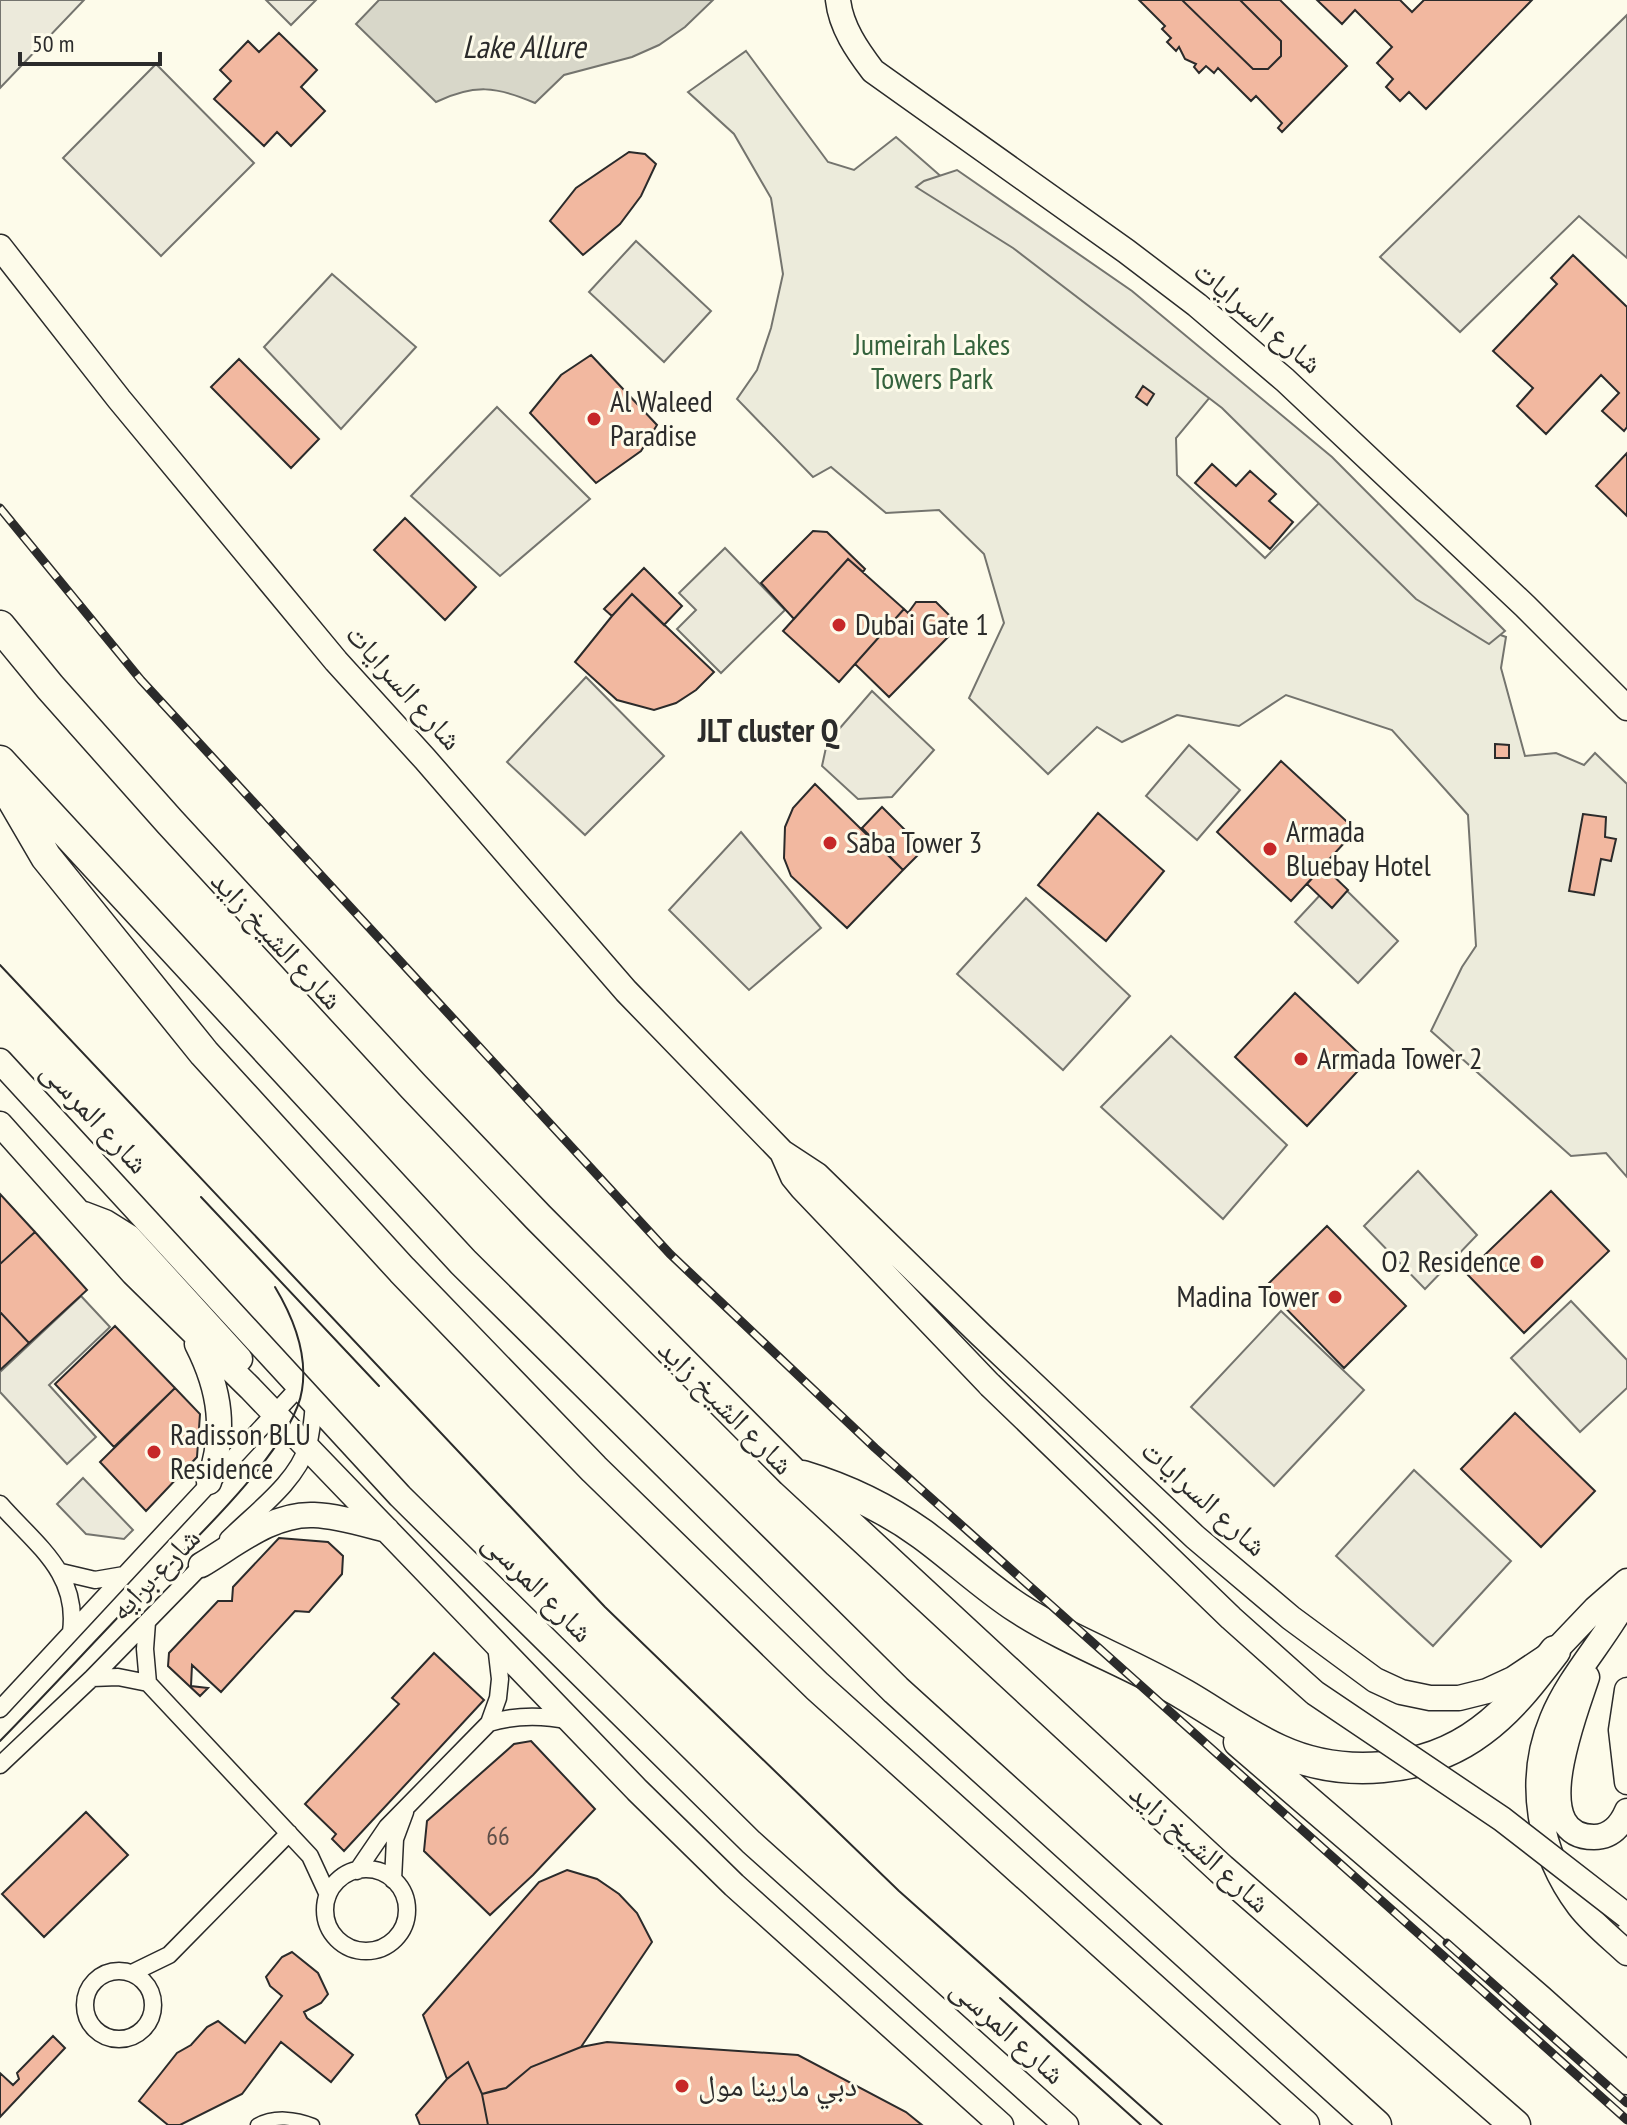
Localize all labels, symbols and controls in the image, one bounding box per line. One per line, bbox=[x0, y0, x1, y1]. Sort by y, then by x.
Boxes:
scale bar bbox=[20, 16, 160, 66]
water label: Lake Allure bbox=[463, 25, 587, 67]
text: 50 m bbox=[32, 28, 74, 59]
street label: شارع السرايات bbox=[1186, 250, 1332, 382]
park label: Jumeirah Lakes Towers Park bbox=[853, 324, 1010, 397]
place label: Al Waleed Paradise bbox=[610, 381, 713, 454]
marker: Al Waleed Paradise bbox=[585, 410, 603, 428]
place label: Dubai Gate 1 bbox=[855, 604, 989, 643]
street label: شارع السرايات bbox=[337, 615, 472, 758]
marker: Dubai Gate 1 bbox=[830, 616, 848, 634]
district label: JLT cluster Q bbox=[697, 709, 840, 751]
place label: Armada Bluebay Hotel bbox=[1286, 811, 1431, 884]
place label: Saba Tower 3 bbox=[846, 822, 982, 861]
marker: Saba Tower 3 bbox=[821, 834, 839, 852]
marker: Armada Bluebay Hotel bbox=[1261, 840, 1279, 858]
street label: شارع الشيخ زايد bbox=[203, 861, 353, 1018]
place label: Armada Tower 2 bbox=[1317, 1038, 1482, 1077]
marker: Armada Tower 2 bbox=[1292, 1050, 1310, 1068]
street label: شارع المرسى bbox=[33, 1051, 159, 1182]
place label: O2 Residence bbox=[1381, 1241, 1521, 1280]
marker: O2 Residence bbox=[1528, 1253, 1546, 1271]
place label: Madina Tower bbox=[1177, 1276, 1320, 1315]
marker: Madina Tower bbox=[1326, 1288, 1344, 1306]
street label: شارع الشيخ زايد bbox=[650, 1330, 803, 1483]
place label: Radisson BLU Residence bbox=[170, 1414, 311, 1487]
street label: شارع السرايات bbox=[1133, 1430, 1276, 1565]
marker: Radisson BLU Residence bbox=[145, 1443, 163, 1461]
street label: شارع برايه bbox=[100, 1518, 209, 1628]
street label: شارع المرسى bbox=[474, 1522, 603, 1651]
street label: شارع الشيخ زايد bbox=[1121, 1773, 1280, 1921]
house number: 66 bbox=[486, 1819, 510, 1852]
street label: شارع المرسى bbox=[943, 1968, 1075, 2093]
place label: دبي مارينا مول bbox=[698, 2065, 857, 2110]
marker: دبي مارينا مول bbox=[673, 2077, 691, 2095]

